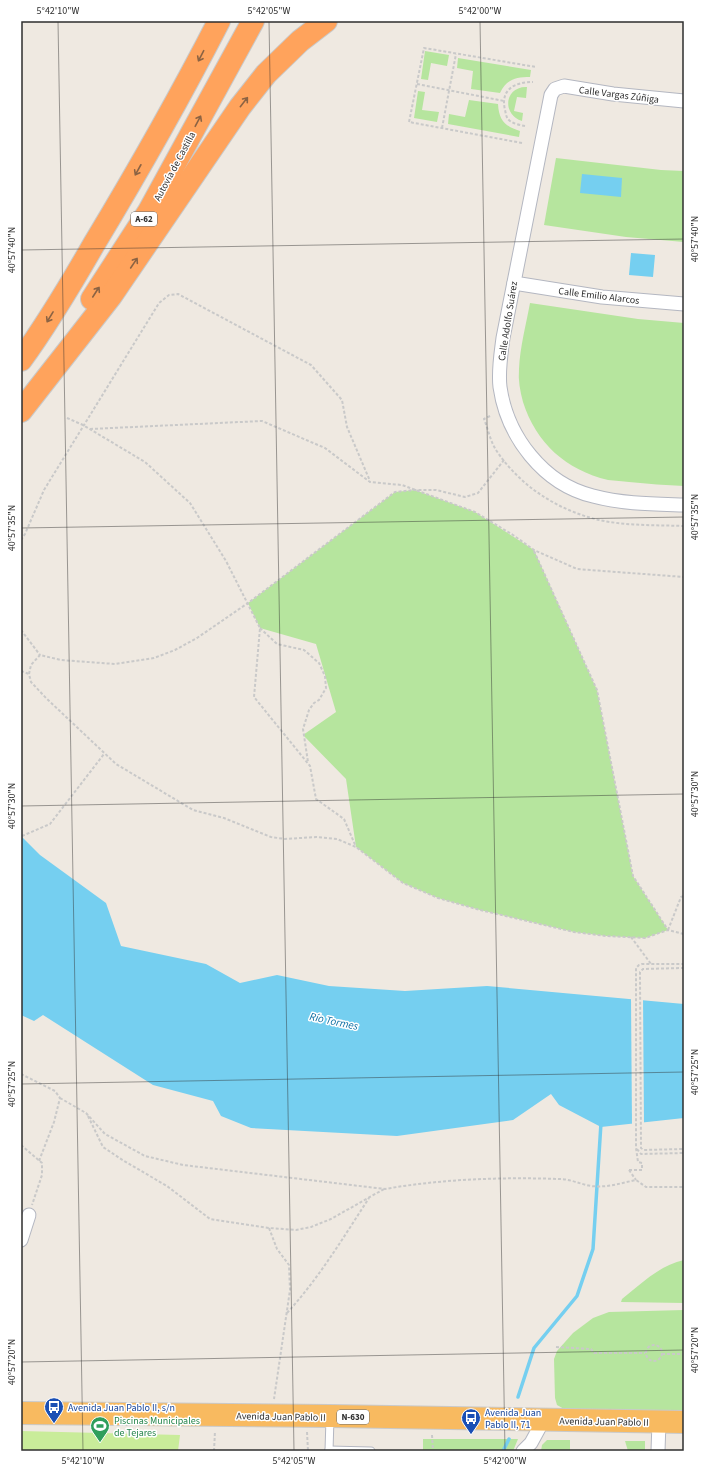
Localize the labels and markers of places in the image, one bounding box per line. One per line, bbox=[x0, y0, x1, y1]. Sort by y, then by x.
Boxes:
bus stop icon: Avenida Juan Pablo II, s/n bbox=[43, 1396, 65, 1424]
place label: Avenida Juan Pablo II, s/n bbox=[68, 1401, 175, 1415]
place label: Avenida Juan Pablo II, 71 bbox=[485, 1406, 541, 1432]
bus stop icon: Avenida Juan Pablo II, 71 bbox=[460, 1407, 482, 1435]
place label: Piscinas Municipales de Tejares bbox=[114, 1414, 200, 1440]
sports icon: Piscinas Municipales de Tejares bbox=[89, 1415, 111, 1443]

